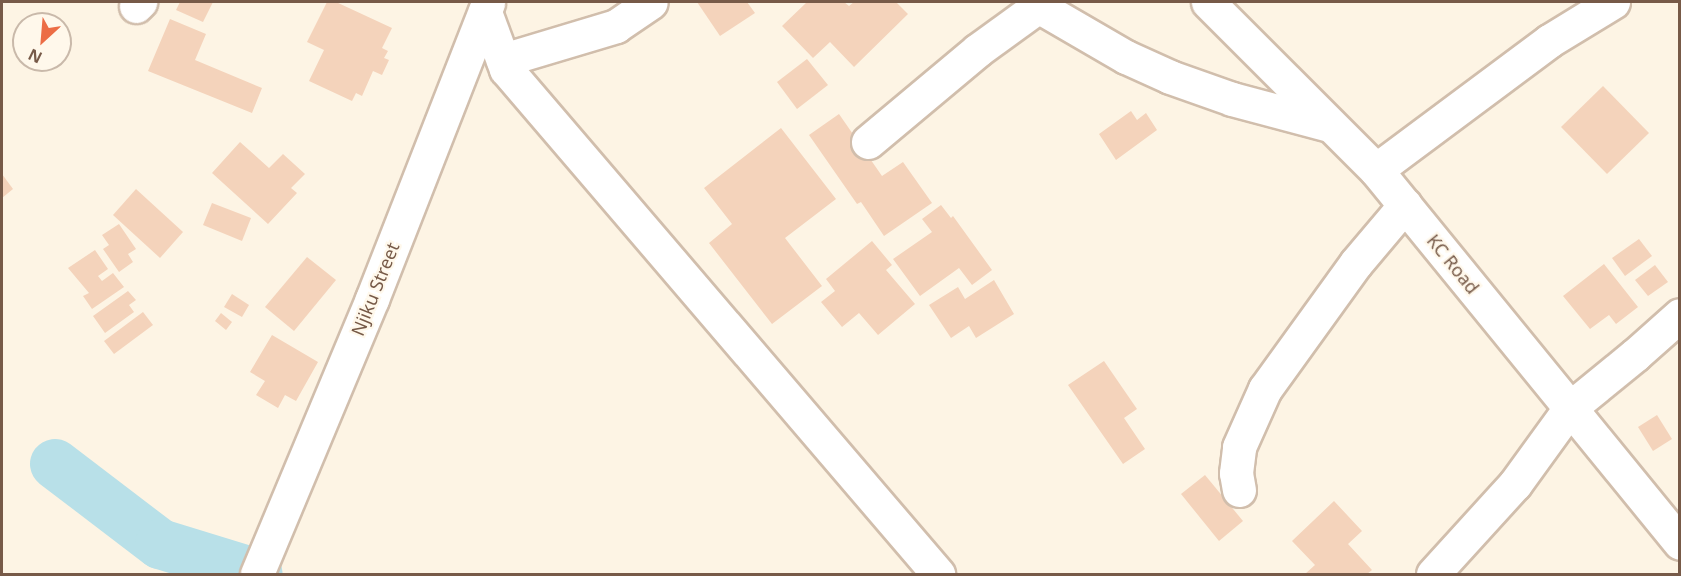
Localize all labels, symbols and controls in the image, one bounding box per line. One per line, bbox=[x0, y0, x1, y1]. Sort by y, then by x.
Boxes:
north arrow bbox=[12, 12, 72, 72]
text: N bbox=[24, 44, 46, 69]
street label: KC Road bbox=[1423, 230, 1483, 298]
street label: Njiku Street bbox=[347, 239, 403, 339]

